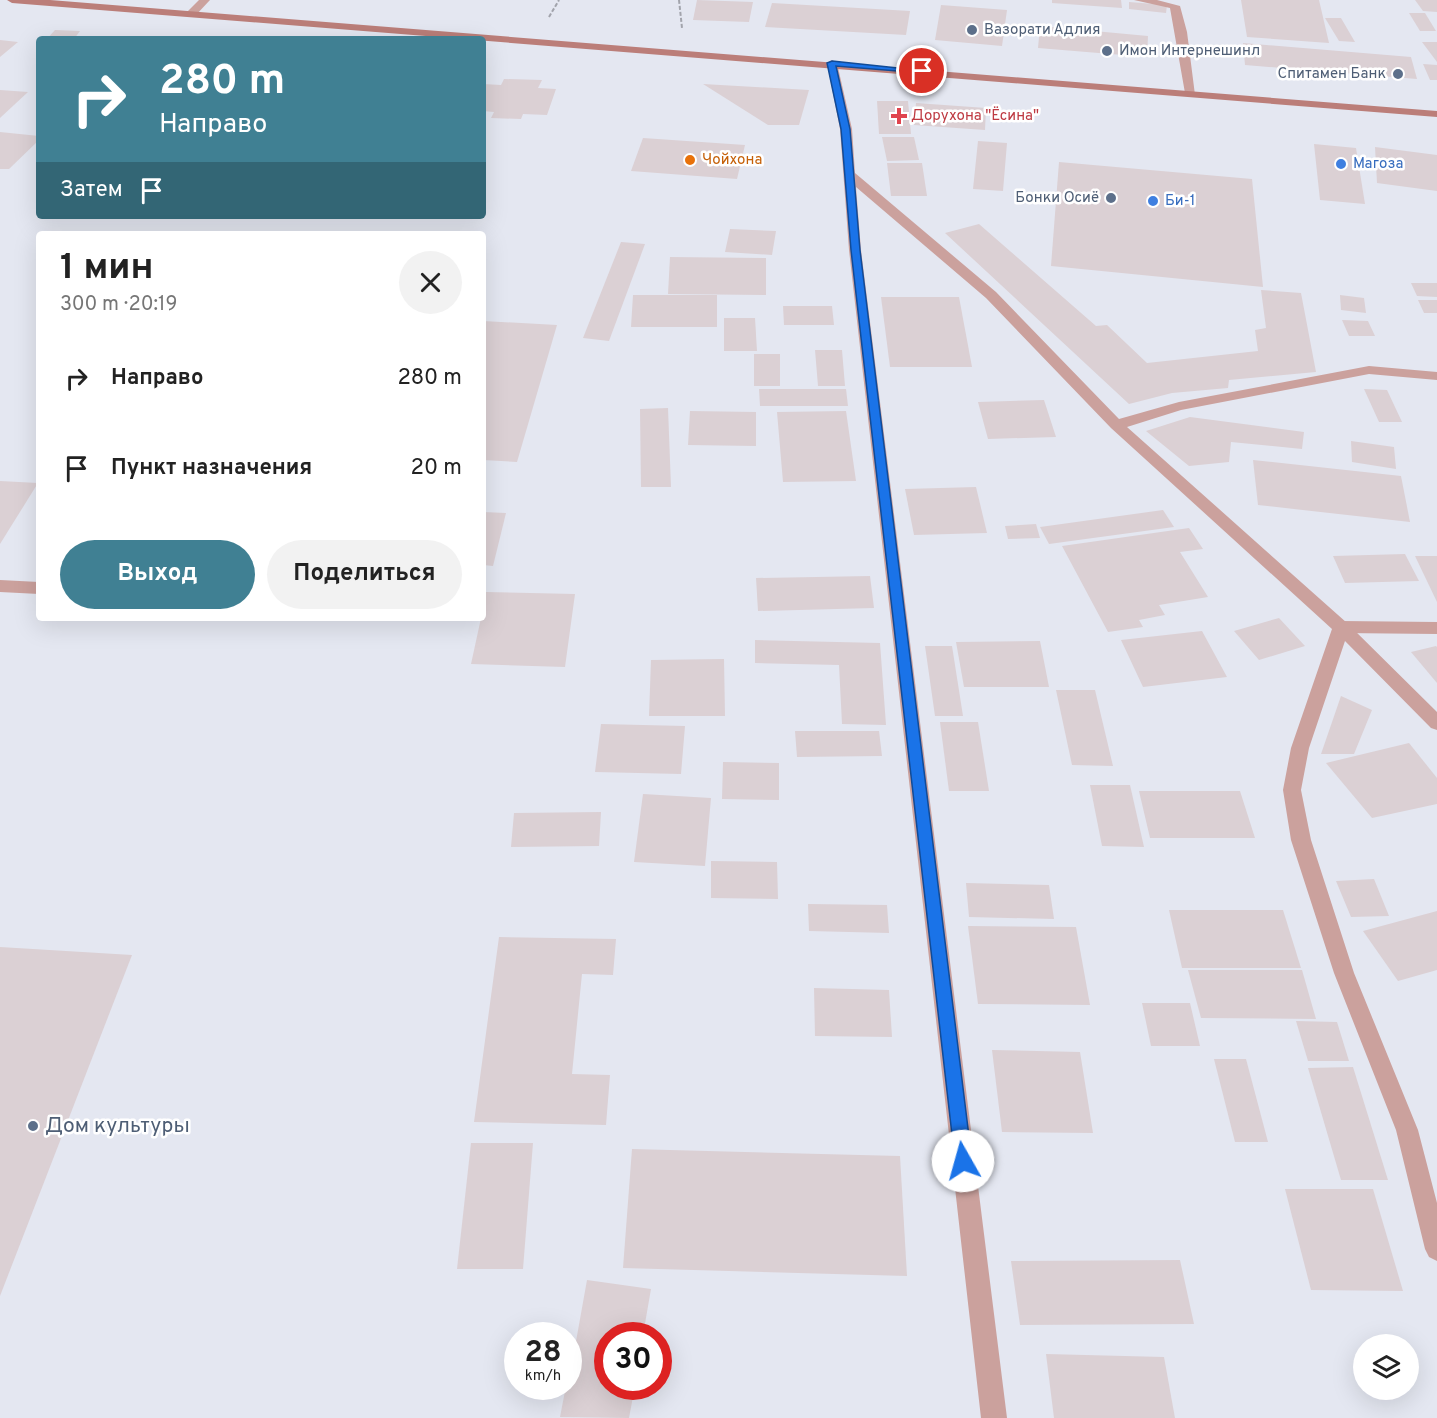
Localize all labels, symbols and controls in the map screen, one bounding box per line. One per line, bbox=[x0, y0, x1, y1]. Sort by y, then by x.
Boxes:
place label: Вазорати Адлия bbox=[984, 21, 1100, 40]
marker: Вазорати Адлия bbox=[965, 23, 979, 37]
place label: Имон Интернешинл bbox=[1119, 42, 1260, 61]
marker: Имон Интернешинл bbox=[1100, 44, 1114, 58]
pin bbox=[896, 45, 947, 96]
icon: arrive bbox=[905, 54, 938, 87]
text: 280 m bbox=[159, 56, 285, 109]
icon: right bbox=[60, 60, 138, 138]
place label: Спитамен Банк bbox=[1277, 65, 1386, 84]
marker: Спитамен Банк bbox=[1391, 67, 1405, 81]
place label: Дорухона "Ёсина" bbox=[911, 106, 1039, 126]
text: Направо bbox=[159, 108, 267, 142]
marker: Дорухона "Ёсина" bbox=[892, 109, 906, 123]
place label: Чойхона bbox=[702, 151, 762, 170]
marker: Чойхона bbox=[683, 153, 697, 167]
place label: Магоза bbox=[1353, 155, 1404, 174]
marker: Магоза bbox=[1334, 157, 1348, 171]
icon: arrive bbox=[135, 174, 168, 207]
text: Затем bbox=[60, 177, 123, 204]
place label: Бонки Осиё bbox=[1015, 189, 1099, 208]
marker: Бонки Осиё bbox=[1104, 191, 1118, 205]
place label: Би-1 bbox=[1165, 192, 1195, 211]
marker: Би-1 bbox=[1146, 194, 1160, 208]
text: 1 мин bbox=[60, 246, 154, 292]
button: close bbox=[399, 251, 462, 314]
text: 300 m · 20:19 bbox=[60, 292, 177, 318]
icon: right bbox=[60, 362, 93, 395]
text: Направо bbox=[111, 365, 203, 392]
text: 280 m bbox=[397, 365, 462, 392]
icon: arrive bbox=[60, 452, 93, 485]
text: Пункт назначения bbox=[111, 455, 312, 482]
text: 20 m bbox=[411, 455, 462, 482]
button: Выход bbox=[60, 540, 255, 609]
button: Поделиться bbox=[267, 540, 462, 609]
place label: Дом культуры bbox=[45, 1113, 190, 1140]
marker: Дом культуры bbox=[26, 1119, 40, 1133]
position arrow bbox=[931, 1129, 995, 1193]
speed limit sign: 30 bbox=[594, 1322, 672, 1400]
map controls bbox=[1353, 1334, 1419, 1400]
button: layers bbox=[1353, 1334, 1419, 1400]
text: 28 bbox=[524, 1335, 562, 1372]
text: km/h bbox=[525, 1367, 561, 1386]

